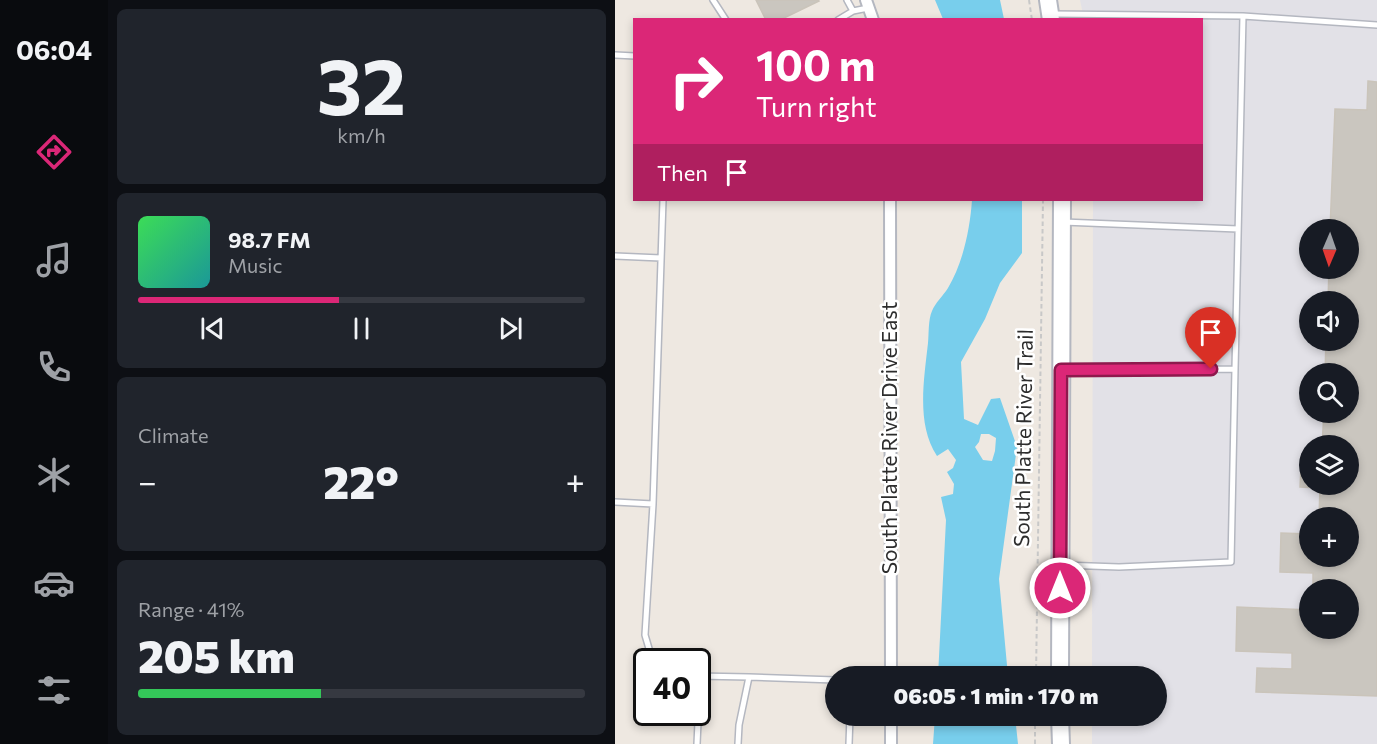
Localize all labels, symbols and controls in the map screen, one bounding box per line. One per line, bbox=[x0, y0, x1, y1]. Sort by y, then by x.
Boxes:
text: 06:04 bbox=[16, 33, 92, 66]
text: 32 bbox=[317, 36, 406, 131]
text: 100 m bbox=[756, 38, 876, 90]
icon: right bbox=[657, 42, 735, 120]
text: Turn right bbox=[756, 90, 876, 123]
text: km/h bbox=[337, 123, 386, 147]
icon: directions bbox=[33, 131, 75, 173]
icon: arrive bbox=[720, 156, 753, 189]
text: Then bbox=[657, 159, 708, 186]
north arrow bbox=[1299, 219, 1359, 279]
map controls bbox=[1299, 219, 1359, 639]
text: 98.7 FM bbox=[228, 226, 311, 253]
icon: music bbox=[33, 239, 75, 281]
text: Music bbox=[228, 253, 282, 277]
button: sound bbox=[1299, 291, 1359, 351]
street label: South Platte River Drive East bbox=[876, 302, 901, 574]
pin bbox=[1185, 307, 1236, 369]
icon: previous bbox=[196, 312, 229, 345]
icon: pause bbox=[345, 312, 378, 345]
icon: next bbox=[494, 312, 527, 345]
icon: arrive bbox=[1194, 316, 1227, 349]
street label: South Platte River Trail bbox=[1008, 329, 1037, 547]
icon: phone bbox=[33, 346, 75, 388]
button: search bbox=[1299, 363, 1359, 423]
text: Climate bbox=[138, 423, 208, 447]
button: layers bbox=[1299, 435, 1359, 495]
text: 22° bbox=[323, 453, 399, 508]
icon: climate bbox=[33, 454, 75, 496]
text: − bbox=[138, 460, 157, 501]
text: + bbox=[566, 460, 585, 501]
button: + bbox=[1299, 507, 1359, 567]
position arrow bbox=[1028, 556, 1092, 620]
icon: car bbox=[33, 562, 75, 604]
button: − bbox=[1299, 579, 1359, 639]
text: Range · 41% bbox=[138, 597, 244, 621]
text: 205 km bbox=[138, 627, 295, 682]
speed limit sign: 40 bbox=[633, 648, 711, 726]
icon: filters bbox=[33, 669, 75, 711]
text: 06:05 · 1 min · 170 m bbox=[894, 682, 1098, 709]

